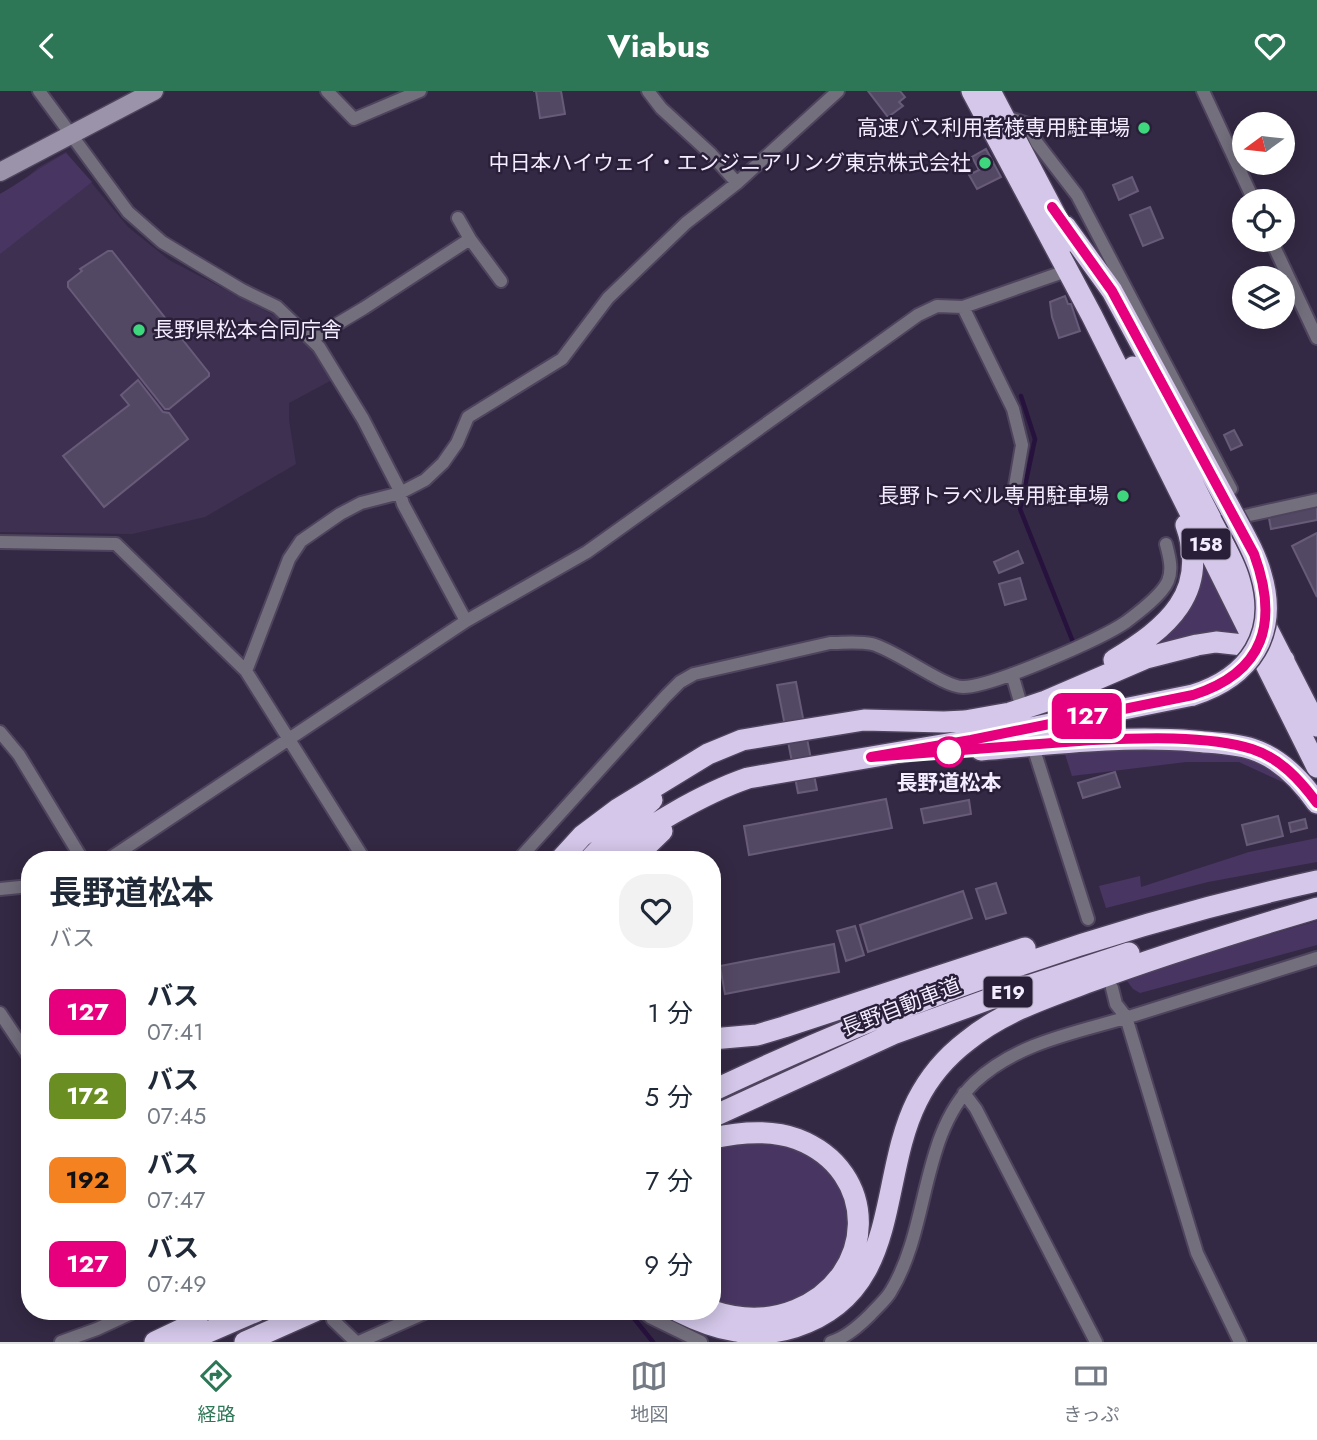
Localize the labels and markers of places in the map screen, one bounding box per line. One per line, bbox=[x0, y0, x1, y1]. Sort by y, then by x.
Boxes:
place label: 高速バス利用者様専用駐車場 bbox=[857, 113, 1130, 143]
marker: 高速バス利用者様専用駐車場 bbox=[1136, 120, 1152, 136]
place label: 中日本ハイウェイ・エンジニアリング東京株式会社 bbox=[488, 148, 971, 178]
marker: 中日本ハイウェイ・エンジニアリング東京株式会社 bbox=[977, 155, 993, 171]
place label: 長野県松本合同庁舎 bbox=[153, 315, 342, 345]
marker: 長野県松本合同庁舎 bbox=[131, 322, 147, 338]
place label: 長野トラベル専用駐車場 bbox=[878, 481, 1109, 511]
marker: 長野トラベル専用駐車場 bbox=[1115, 488, 1131, 504]
marker: 長野道松本 bbox=[934, 737, 964, 767]
place label: 長野道松本 bbox=[897, 768, 1002, 798]

